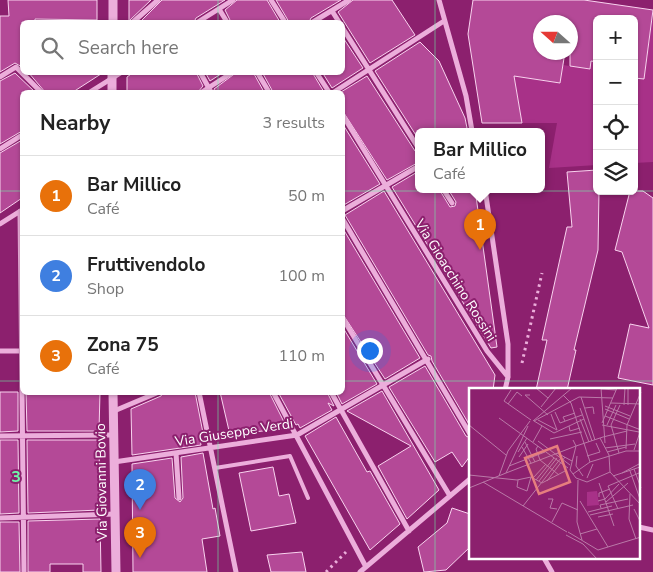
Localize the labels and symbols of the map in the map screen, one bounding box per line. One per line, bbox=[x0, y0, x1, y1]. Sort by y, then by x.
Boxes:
north arrow bbox=[533, 15, 578, 60]
pin: 1 bbox=[464, 209, 496, 250]
street label: Via Gioacchino Rossini bbox=[410, 215, 501, 345]
your location bbox=[357, 338, 383, 364]
inset map bbox=[469, 388, 640, 560]
street label: Via Giuseppe Verdi bbox=[173, 414, 295, 451]
street label: Via Giovanni Bovio bbox=[91, 423, 112, 542]
text: 3 bbox=[11, 466, 21, 488]
pin: 2 bbox=[124, 469, 156, 510]
pin: 3 bbox=[124, 517, 156, 558]

